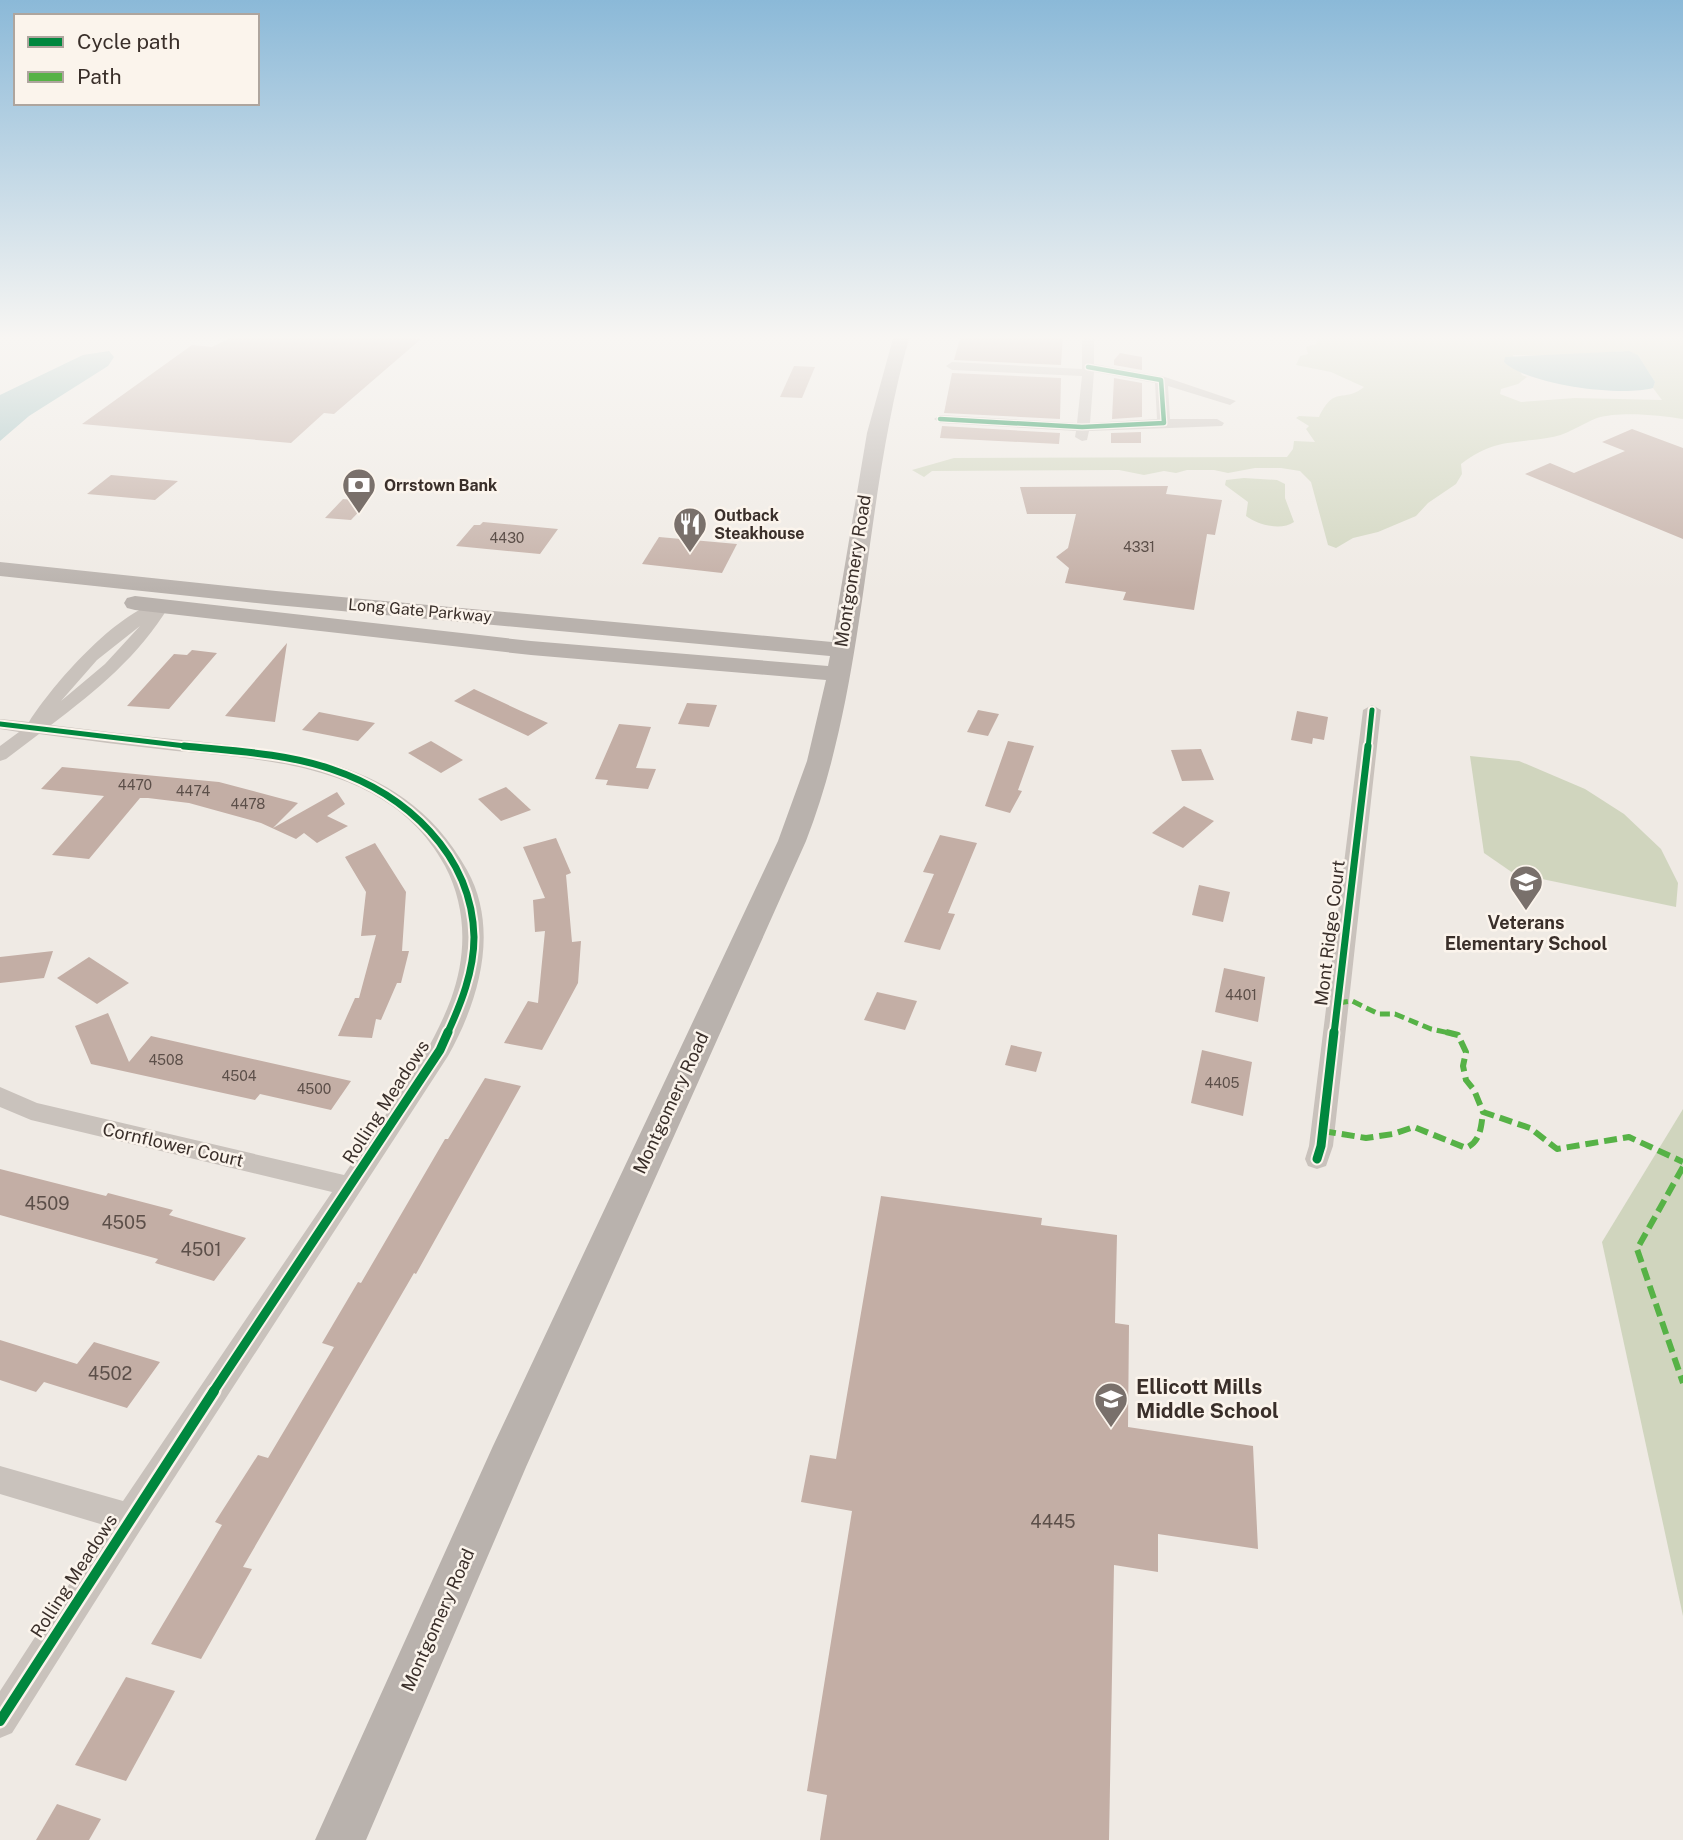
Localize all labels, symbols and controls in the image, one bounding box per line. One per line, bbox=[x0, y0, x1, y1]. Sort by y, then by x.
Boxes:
legend bbox=[14, 14, 259, 105]
text: Cycle path bbox=[77, 29, 180, 54]
text: Path bbox=[77, 64, 122, 89]
bank icon: Orrstown Bank bbox=[340, 466, 378, 515]
place label: Orrstown Bank bbox=[384, 476, 497, 495]
street label: Montgomery Road bbox=[830, 493, 875, 649]
restaurant icon: Outback Steakhouse bbox=[671, 505, 709, 554]
place label: Outback Steakhouse bbox=[714, 506, 805, 543]
house number: 4430 bbox=[490, 530, 524, 546]
house number: 4331 bbox=[1123, 539, 1155, 555]
street label: Long Gate Parkway bbox=[347, 595, 493, 626]
house number: 4470 bbox=[118, 777, 152, 793]
house number: 4474 bbox=[176, 783, 210, 799]
house number: 4478 bbox=[231, 796, 265, 812]
street label: Mont Ridge Court bbox=[1310, 859, 1349, 1007]
school or university icon: Veterans Elementary School bbox=[1507, 863, 1545, 912]
place label: Veterans Elementary School bbox=[1445, 912, 1607, 954]
house number: 4401 bbox=[1225, 987, 1257, 1003]
street label: Montgomery Road bbox=[629, 1029, 713, 1177]
street label: Rolling Meadows bbox=[338, 1036, 433, 1167]
house number: 4508 bbox=[148, 1052, 184, 1068]
house number: 4504 bbox=[222, 1068, 257, 1084]
house number: 4405 bbox=[1204, 1075, 1240, 1091]
house number: 4500 bbox=[297, 1081, 331, 1097]
street label: Cornflower Court bbox=[101, 1118, 246, 1171]
house number: 4509 bbox=[25, 1193, 69, 1214]
house number: 4505 bbox=[101, 1212, 147, 1233]
house number: 4501 bbox=[180, 1239, 222, 1260]
house number: 4502 bbox=[88, 1363, 132, 1384]
place label: Ellicott Mills Middle School bbox=[1136, 1374, 1279, 1423]
school or university icon: Ellicott Mills Middle School bbox=[1092, 1380, 1130, 1429]
street label: Rolling Meadows bbox=[26, 1510, 121, 1641]
house number: 4445 bbox=[1030, 1511, 1076, 1532]
street label: Montgomery Road bbox=[397, 1545, 478, 1694]

